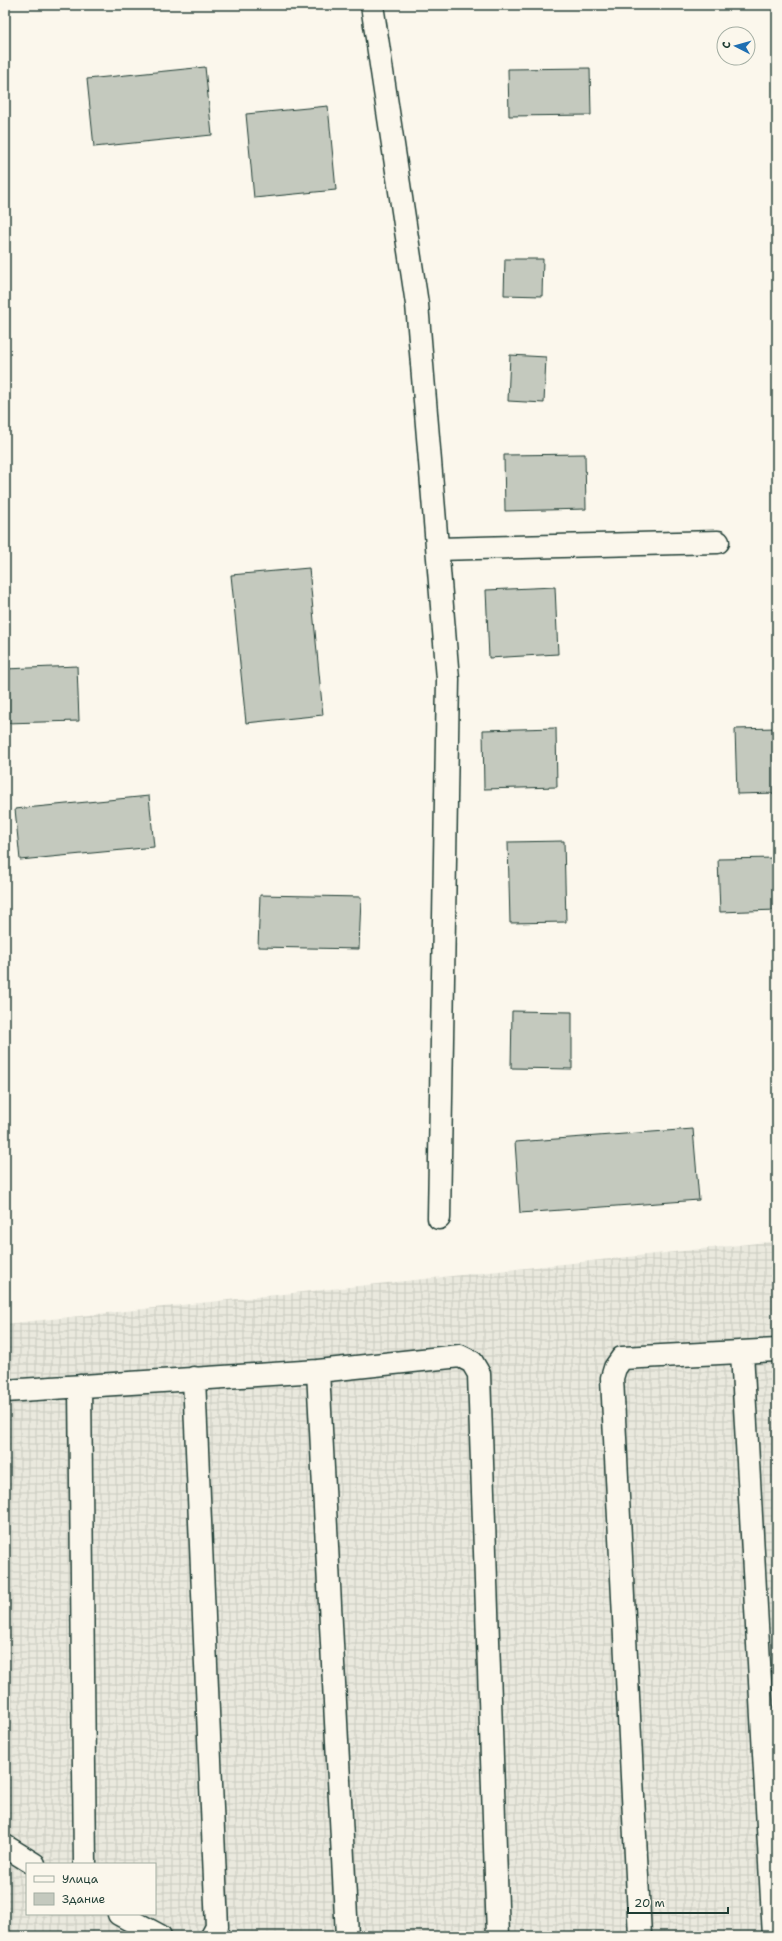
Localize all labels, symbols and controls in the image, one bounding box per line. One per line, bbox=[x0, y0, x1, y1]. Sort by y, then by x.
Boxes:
north arrow bbox=[716, 26, 756, 66]
text: С bbox=[719, 41, 734, 49]
legend bbox=[26, 1863, 156, 1915]
text: Улица bbox=[62, 1871, 99, 1887]
scale bar bbox=[628, 1889, 728, 1915]
text: Здание bbox=[62, 1891, 106, 1907]
text: 20 m bbox=[634, 1895, 665, 1911]

